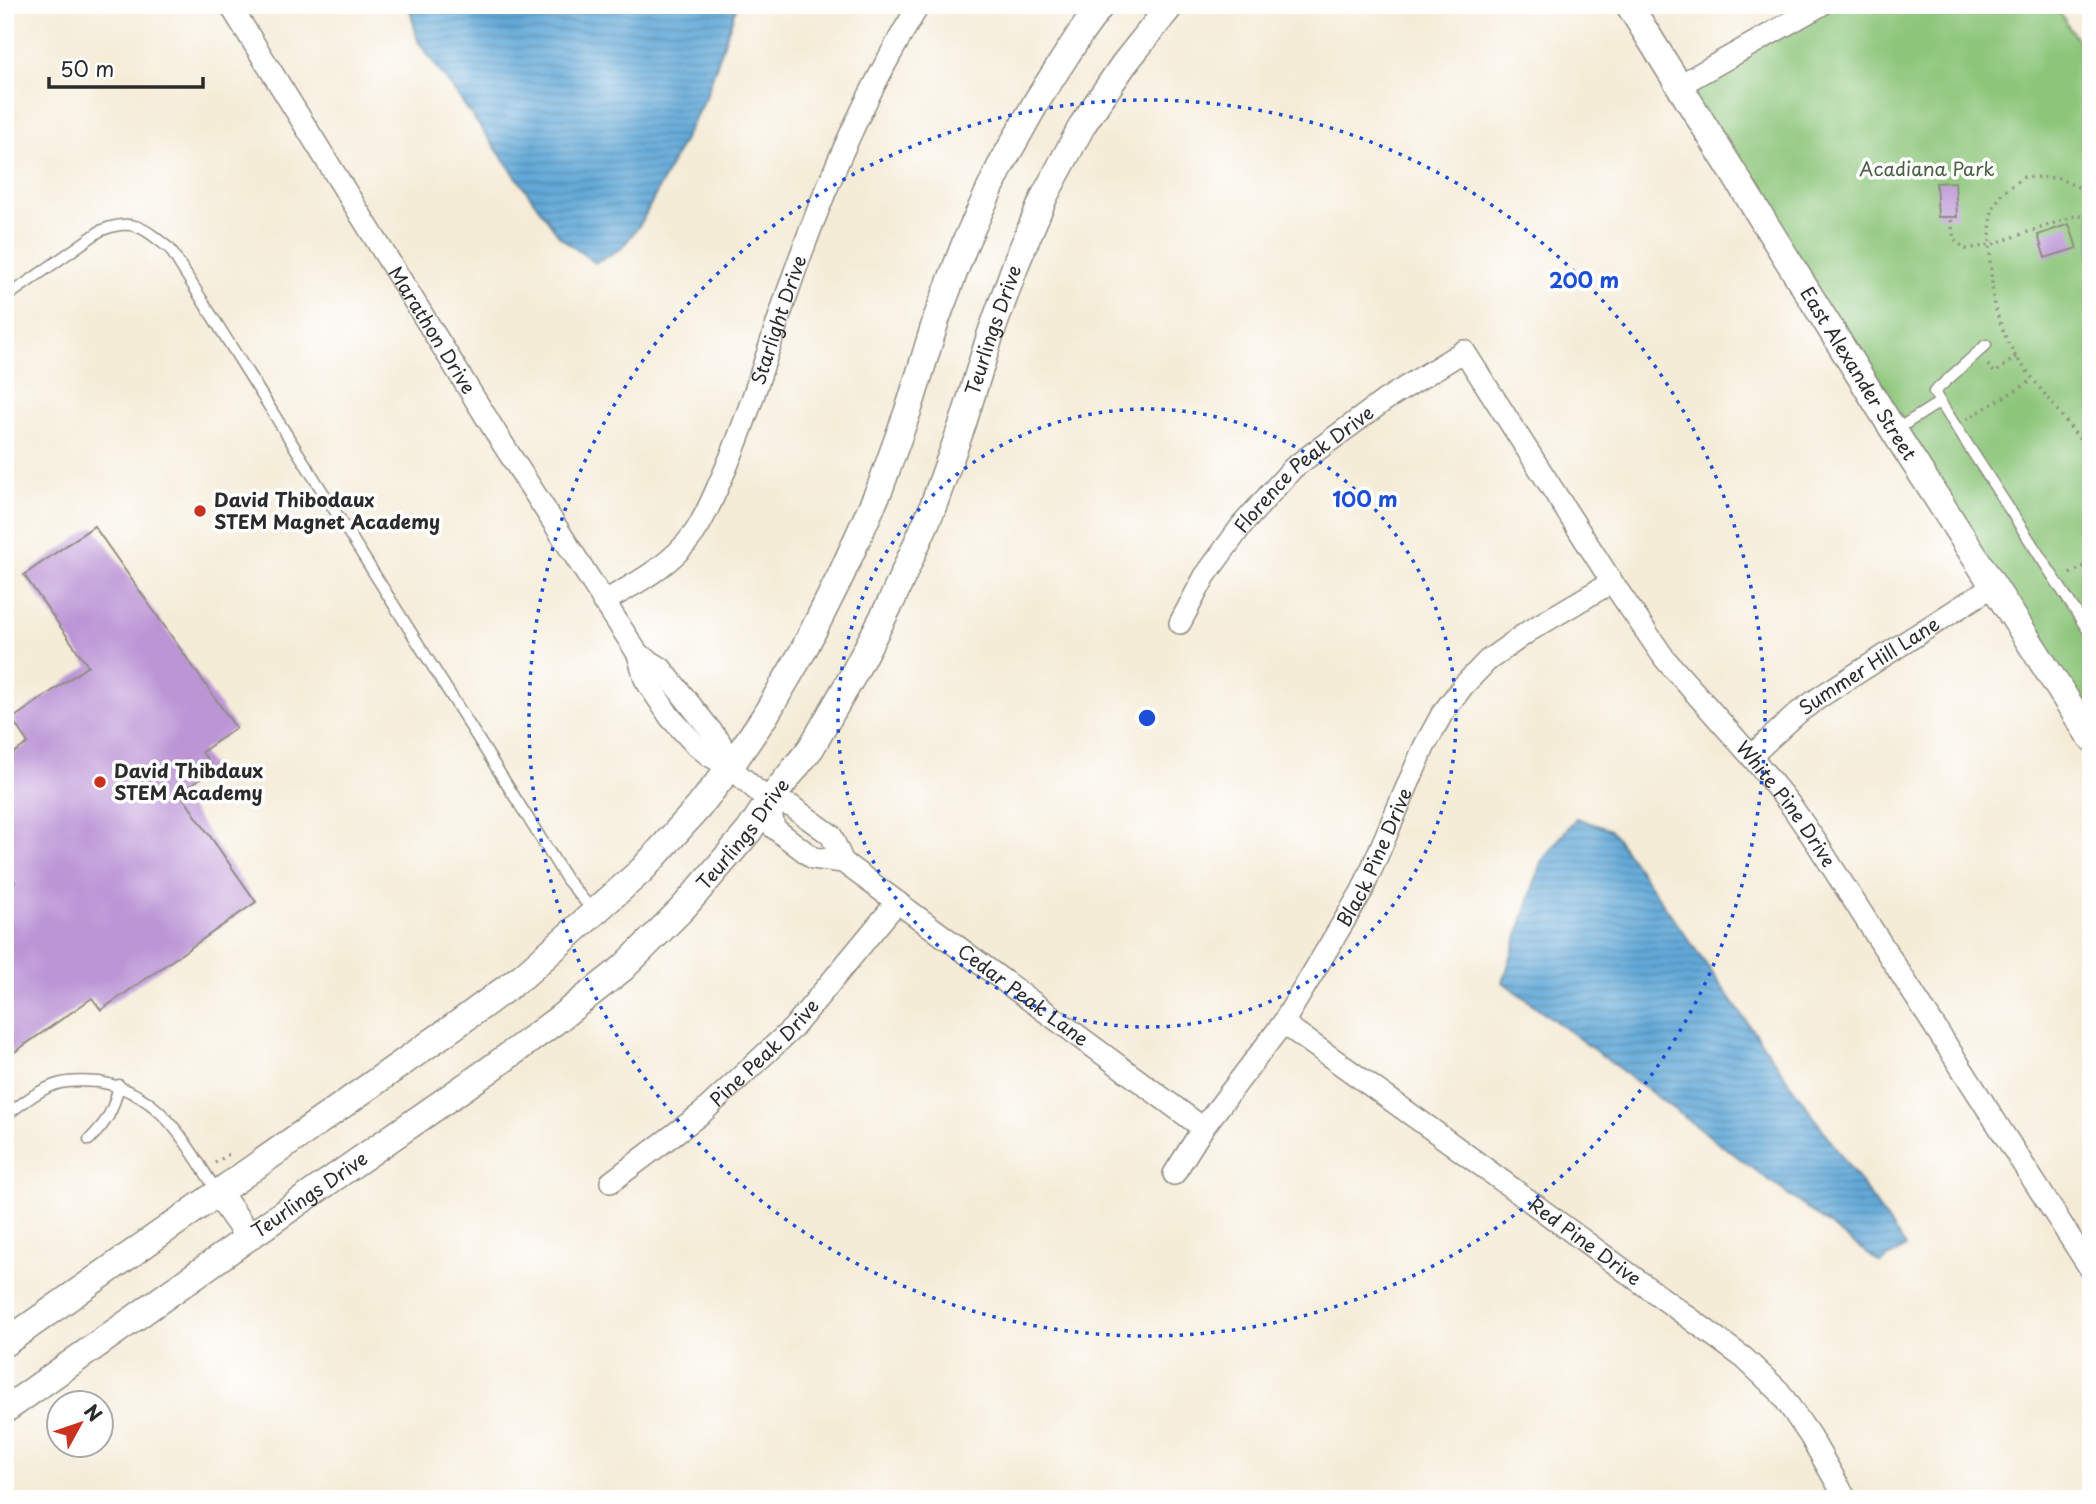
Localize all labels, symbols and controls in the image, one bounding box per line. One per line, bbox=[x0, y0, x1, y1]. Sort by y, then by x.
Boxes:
scale bar bbox=[49, 46, 203, 90]
text: 50 m bbox=[60, 52, 114, 84]
park label: Acadiana Park bbox=[1859, 154, 1995, 182]
street label: Starlight Drive bbox=[743, 251, 813, 388]
street label: Marathon Drive bbox=[383, 261, 483, 399]
street label: Teurlings Drive bbox=[957, 261, 1027, 399]
text: 200 m bbox=[1549, 263, 1619, 295]
street label: East Alexander Street bbox=[1794, 281, 1924, 465]
street label: Florence Peak Drive bbox=[1226, 398, 1379, 538]
text: 100 m bbox=[1332, 482, 1398, 514]
place label: David Thibodaux STEM Magnet Academy bbox=[214, 485, 440, 535]
marker: David Thibodaux STEM Magnet Academy bbox=[192, 503, 208, 519]
street label: Summer Hill Lane bbox=[1792, 609, 1944, 721]
centre of rings bbox=[1135, 706, 1159, 730]
street label: White Pine Drive bbox=[1730, 734, 1843, 872]
place label: David Thibdaux STEM Academy bbox=[114, 756, 264, 806]
street label: Teurlings Drive bbox=[689, 772, 795, 896]
marker: David Thibdaux STEM Academy bbox=[92, 774, 108, 790]
street label: Black Pine Drive bbox=[1329, 783, 1418, 932]
street label: Cedar Peak Lane bbox=[952, 936, 1095, 1052]
street label: Pine Peak Drive bbox=[703, 992, 825, 1112]
street label: Teurlings Drive bbox=[245, 1144, 373, 1244]
street label: Red Pine Drive bbox=[1524, 1190, 1648, 1291]
north arrow bbox=[46, 1388, 116, 1458]
text: N bbox=[78, 1398, 109, 1427]

